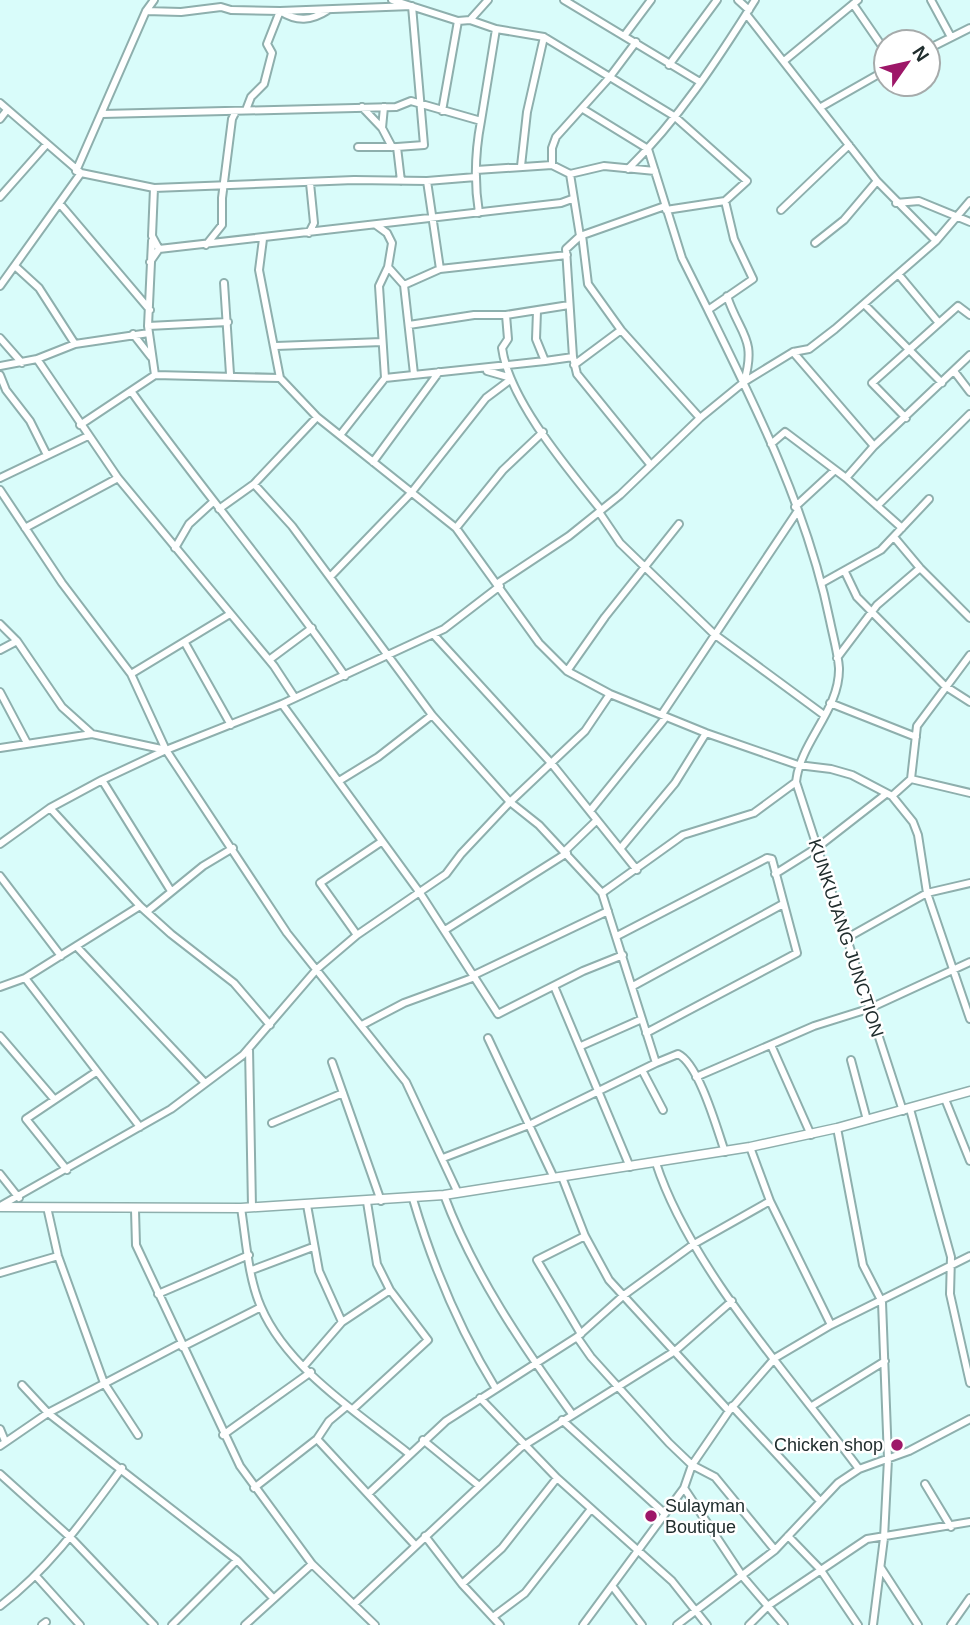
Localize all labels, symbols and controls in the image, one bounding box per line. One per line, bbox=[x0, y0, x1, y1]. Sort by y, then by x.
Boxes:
north arrow bbox=[872, 28, 942, 98]
text: N bbox=[908, 42, 933, 65]
street label: KUNKUJANG JUNCTION bbox=[805, 836, 887, 1040]
place label: Chicken shop bbox=[774, 1435, 883, 1455]
marker: Chicken shop bbox=[889, 1437, 905, 1453]
place label: Sulayman Boutique bbox=[665, 1496, 745, 1537]
marker: Sulayman Boutique bbox=[643, 1508, 659, 1524]

